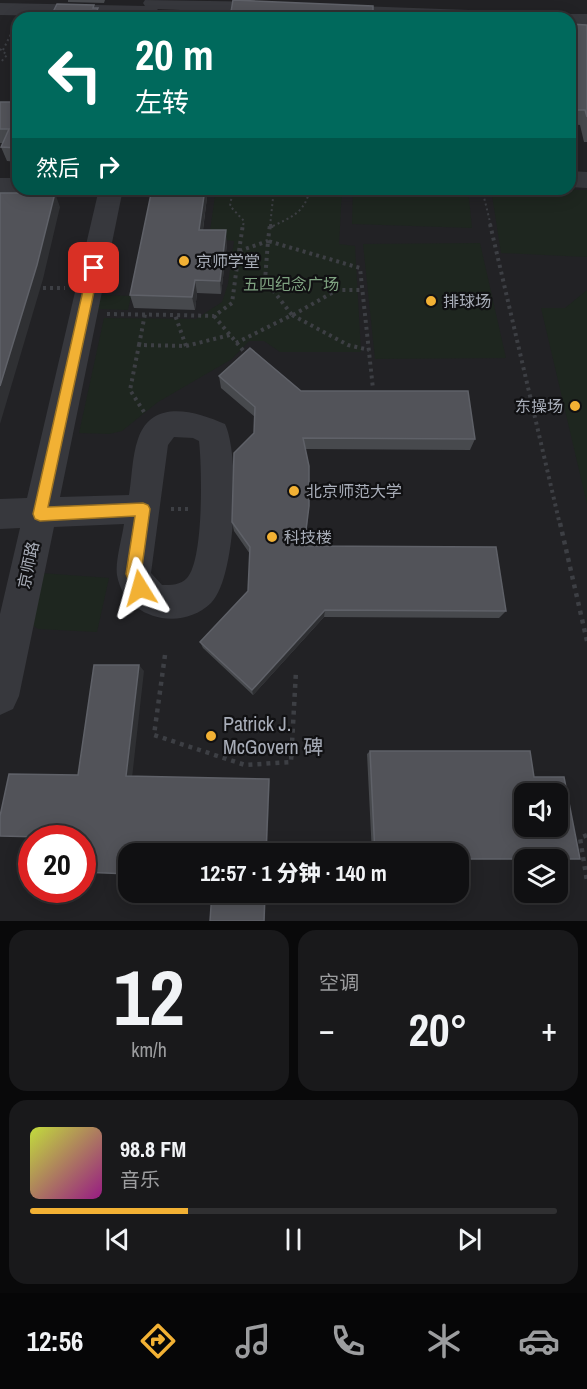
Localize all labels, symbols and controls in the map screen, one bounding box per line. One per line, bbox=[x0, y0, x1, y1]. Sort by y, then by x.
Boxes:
text: 20 m bbox=[135, 27, 214, 83]
icon: left bbox=[36, 36, 114, 114]
text: 左转 bbox=[135, 84, 189, 120]
icon: right bbox=[92, 150, 125, 183]
text: 然后 bbox=[36, 153, 80, 183]
pin bbox=[68, 242, 119, 293]
place label: 京师学堂 bbox=[196, 250, 260, 272]
icon: arrive bbox=[77, 251, 110, 284]
marker: 京师学堂 bbox=[177, 254, 191, 268]
park label: 五四纪念广场 bbox=[243, 273, 339, 295]
place label: 排球场 bbox=[443, 290, 491, 312]
marker: 排球场 bbox=[424, 294, 438, 308]
place label: 东操场 bbox=[515, 395, 563, 417]
marker: 东操场 bbox=[568, 399, 582, 413]
place label: 北京师范大学 bbox=[306, 480, 402, 502]
marker: 北京师范大学 bbox=[287, 484, 301, 498]
place label: 科技楼 bbox=[284, 526, 332, 548]
marker: 科技楼 bbox=[265, 530, 279, 544]
street label: 京师路 bbox=[12, 539, 44, 591]
position arrow bbox=[108, 556, 172, 620]
place label: Patrick J. McGovern 碑 bbox=[223, 710, 323, 760]
marker: Patrick J. McGovern 碑 bbox=[204, 729, 218, 743]
map controls bbox=[514, 783, 568, 903]
button: sound bbox=[514, 783, 568, 837]
speed limit sign: 20 bbox=[18, 825, 96, 903]
button: layers bbox=[514, 849, 568, 903]
text: 12:57 · 1 分钟 · 140 m bbox=[200, 858, 387, 888]
text: 12 bbox=[113, 944, 185, 1049]
text: 空调 bbox=[319, 969, 359, 996]
text: 20° bbox=[408, 999, 468, 1060]
text: − bbox=[319, 1007, 335, 1051]
text: + bbox=[541, 1007, 557, 1051]
text: km/h bbox=[131, 1036, 167, 1063]
text: 98.8 FM bbox=[120, 1134, 186, 1164]
text: 音乐 bbox=[120, 1166, 160, 1193]
icon: previous bbox=[101, 1223, 134, 1256]
icon: pause bbox=[277, 1223, 310, 1256]
icon: next bbox=[453, 1223, 486, 1256]
icon: directions bbox=[137, 1320, 179, 1362]
icon: music bbox=[232, 1320, 274, 1362]
icon: phone bbox=[327, 1320, 369, 1362]
icon: climate bbox=[423, 1320, 465, 1362]
icon: car bbox=[518, 1320, 560, 1362]
text: 12:56 bbox=[27, 1323, 83, 1359]

